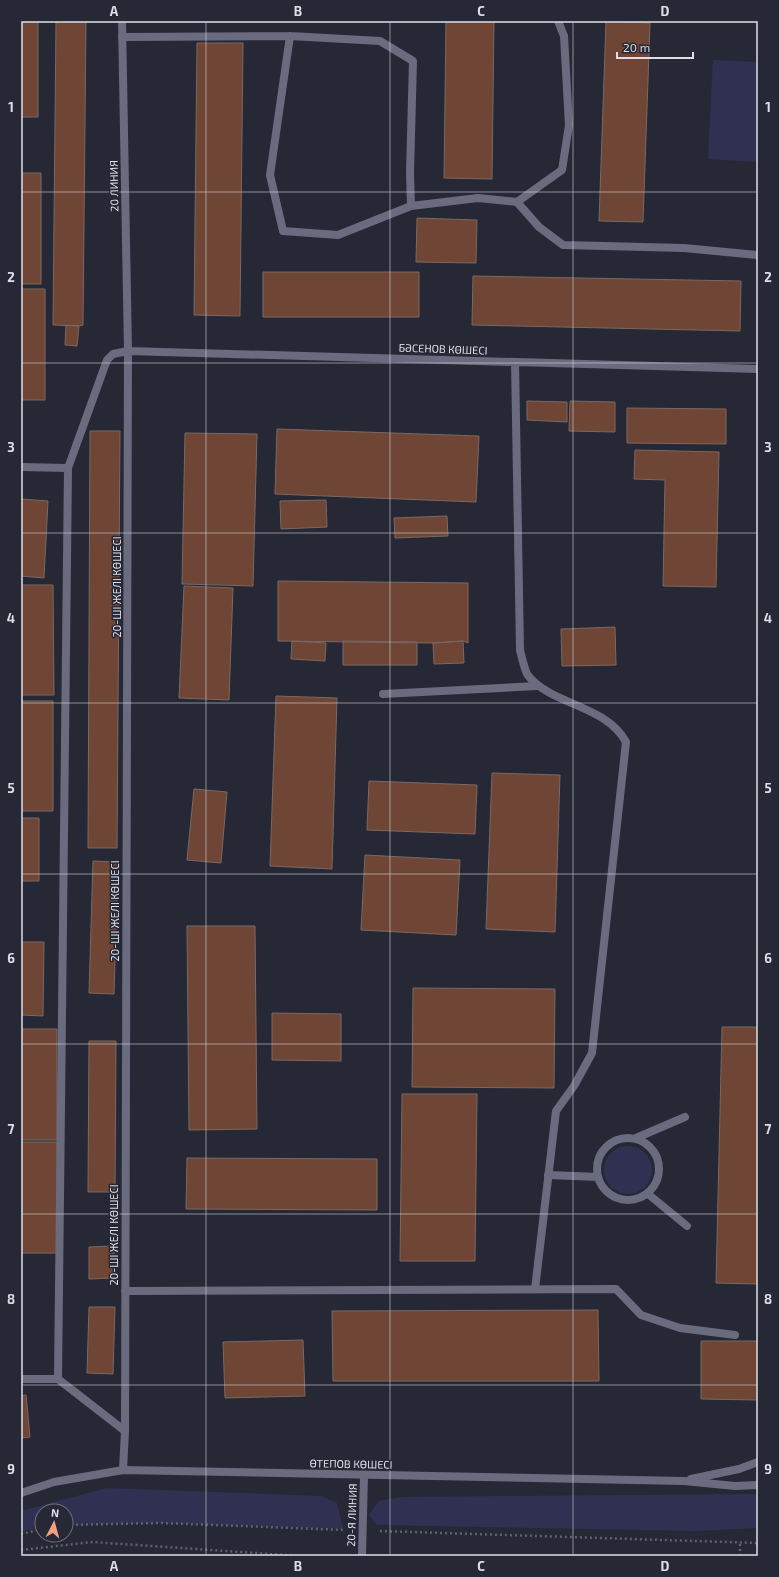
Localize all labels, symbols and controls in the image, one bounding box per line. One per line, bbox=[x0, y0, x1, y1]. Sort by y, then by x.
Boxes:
text: A bbox=[110, 3, 119, 19]
text: B bbox=[294, 3, 302, 19]
text: C bbox=[477, 3, 485, 19]
text: D bbox=[661, 3, 670, 19]
scale bar bbox=[617, 34, 693, 60]
text: 20 m bbox=[623, 40, 650, 54]
text: 1 bbox=[8, 99, 14, 115]
text: 1 bbox=[765, 99, 771, 115]
street label: 20 ЛИНИЯ bbox=[107, 160, 120, 212]
text: 2 bbox=[7, 269, 15, 285]
text: 2 bbox=[764, 269, 772, 285]
street label: БӘСЕНОВ КӨШЕСІ bbox=[398, 340, 488, 357]
text: 3 bbox=[7, 439, 15, 455]
text: 3 bbox=[764, 439, 772, 455]
street label: 20-ШІ ЖЕЛІ КӨШЕСІ bbox=[110, 536, 123, 638]
text: 4 bbox=[7, 610, 15, 626]
text: 4 bbox=[764, 610, 772, 626]
text: 5 bbox=[7, 780, 15, 796]
text: 5 bbox=[764, 780, 772, 796]
street label: 20-ШІ ЖЕЛІ КӨШЕСІ bbox=[108, 860, 121, 962]
text: 6 bbox=[7, 950, 15, 966]
text: 6 bbox=[764, 950, 772, 966]
text: 7 bbox=[8, 1121, 15, 1137]
text: 7 bbox=[765, 1121, 772, 1137]
street label: 20-ШІ ЖЕЛІ КӨШЕСІ bbox=[107, 1184, 120, 1286]
text: 8 bbox=[7, 1291, 15, 1307]
text: 8 bbox=[764, 1291, 772, 1307]
street label: ӨТЕПОВ КӨШЕСІ bbox=[309, 1456, 393, 1471]
text: 9 bbox=[7, 1461, 15, 1477]
text: 9 bbox=[764, 1461, 772, 1477]
street label: 20-Я ЛИНИЯ bbox=[344, 1483, 359, 1547]
north arrow bbox=[34, 1503, 74, 1543]
text: N bbox=[50, 1506, 60, 1519]
text: A bbox=[110, 1558, 119, 1574]
text: B bbox=[294, 1558, 302, 1574]
text: C bbox=[477, 1558, 485, 1574]
text: D bbox=[661, 1558, 670, 1574]

